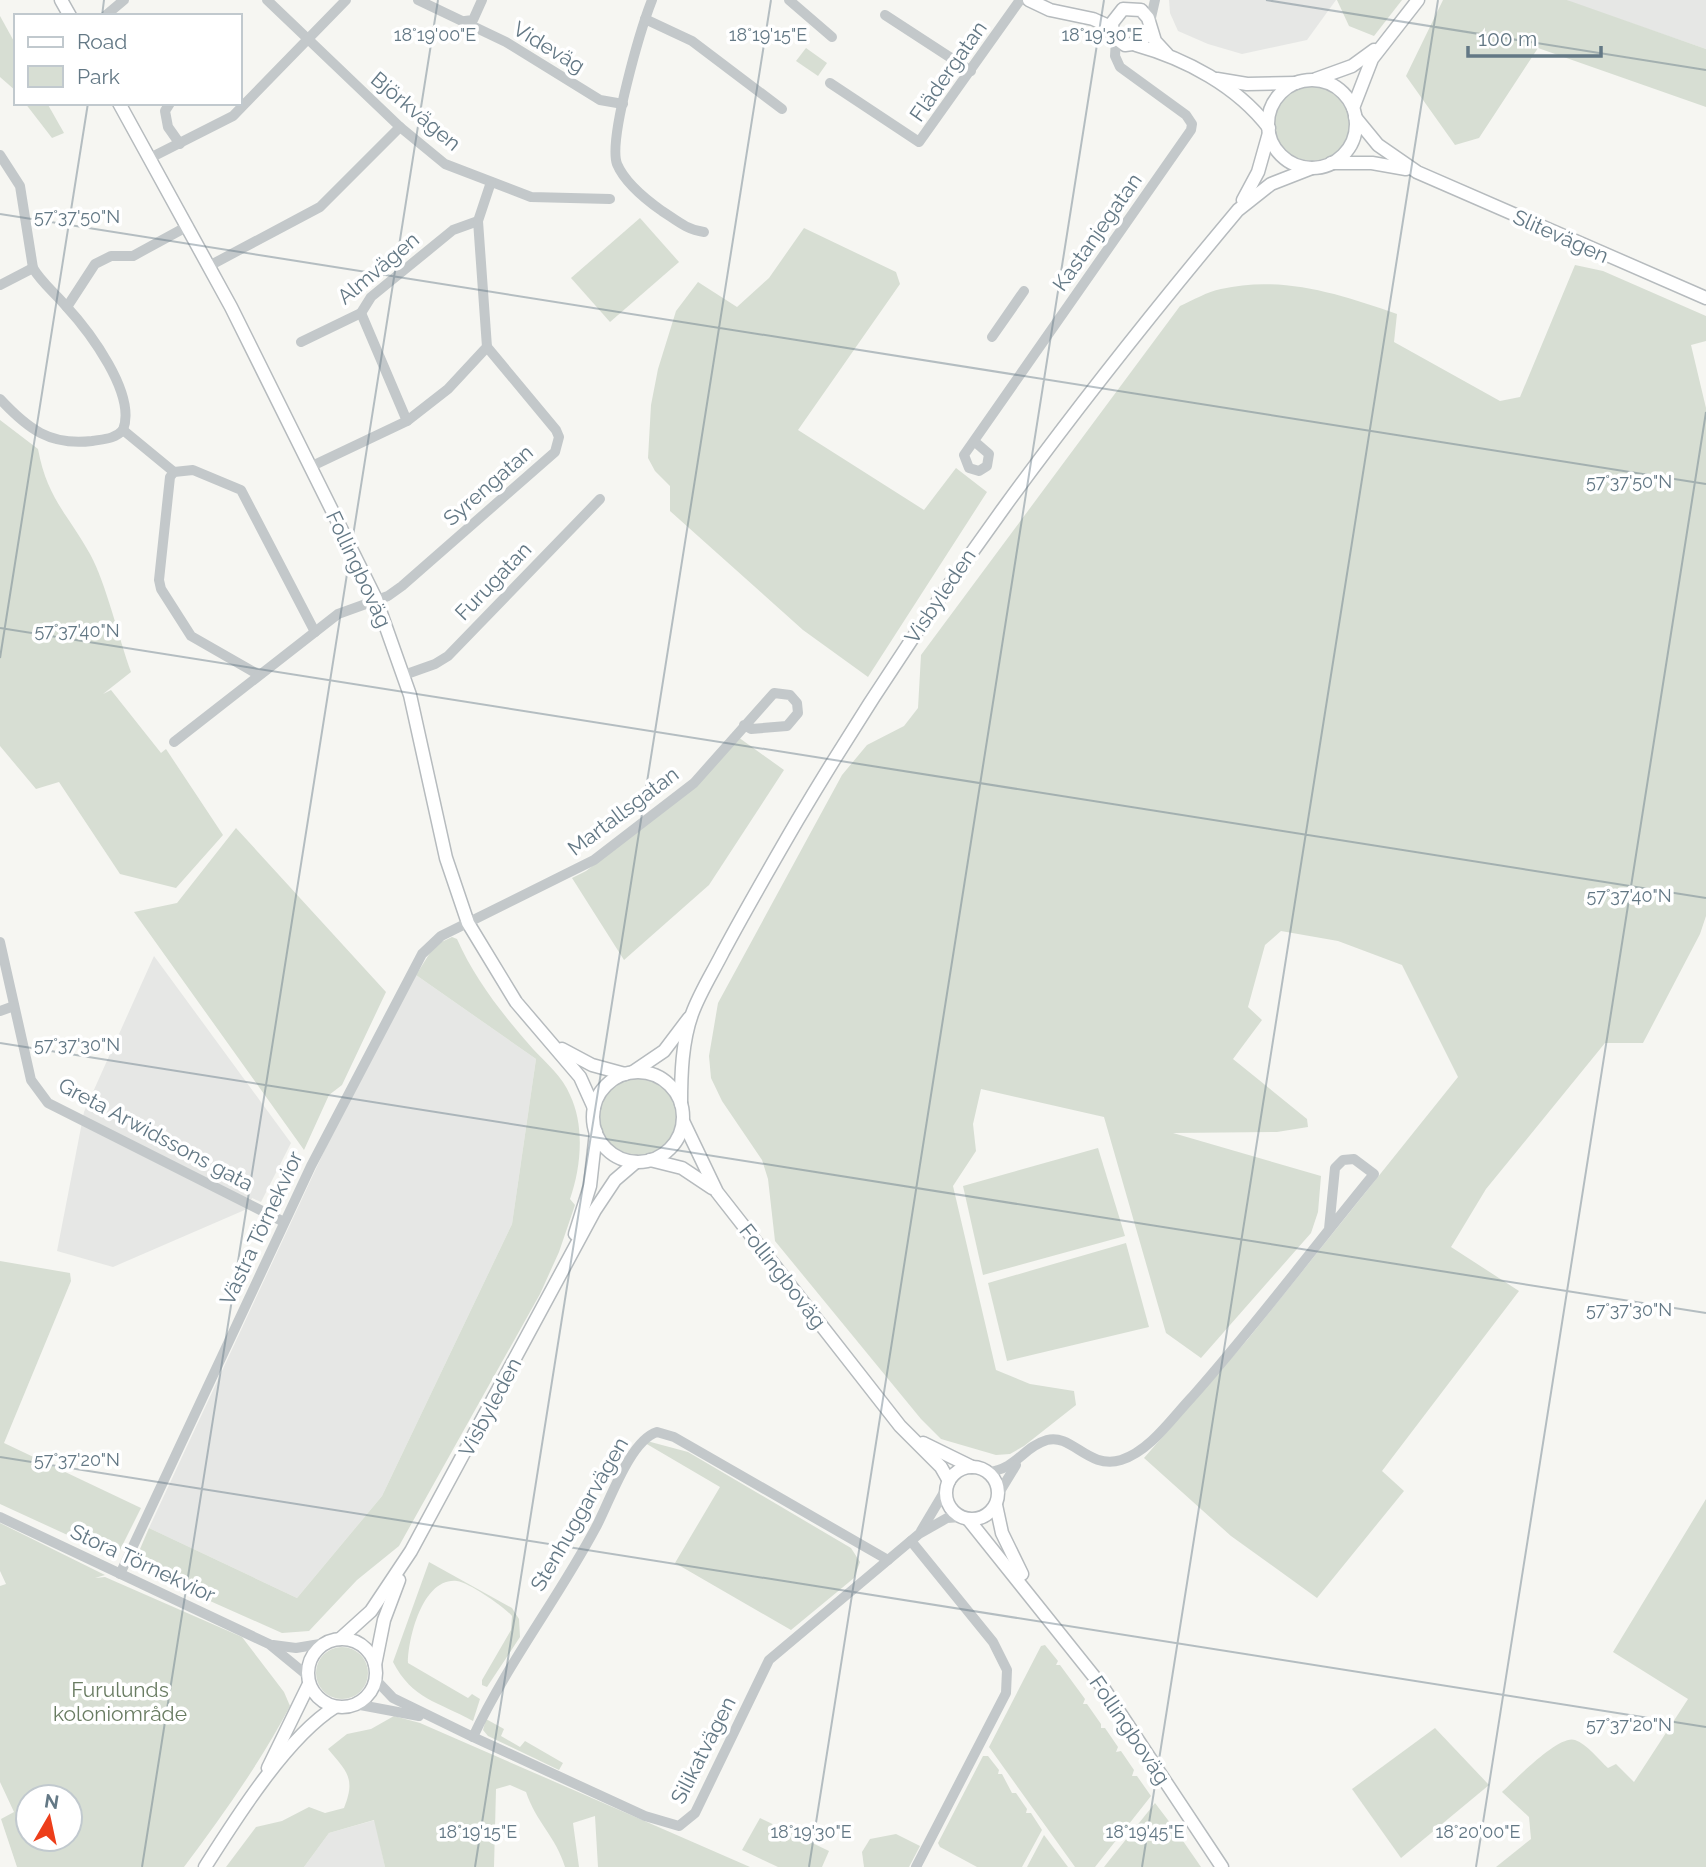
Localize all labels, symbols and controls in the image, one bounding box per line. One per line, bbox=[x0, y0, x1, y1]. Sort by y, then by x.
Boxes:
legend bbox=[14, 14, 242, 105]
scale bar bbox=[1468, 14, 1601, 58]
street label: Videväg bbox=[509, 16, 589, 78]
street label: Flädergatan bbox=[904, 16, 992, 126]
text: 18°19'00"E bbox=[394, 24, 476, 45]
text: 18°19'15"E bbox=[729, 24, 807, 45]
text: 18°19'30"E bbox=[1061, 24, 1143, 45]
text: 100 m bbox=[1478, 26, 1537, 51]
text: Road bbox=[77, 29, 127, 54]
text: Park bbox=[77, 64, 120, 89]
street label: Björkvägen bbox=[366, 66, 466, 156]
street label: Kastanjegatan bbox=[1047, 168, 1147, 296]
street label: Slitevägen bbox=[1509, 204, 1613, 268]
text: 57°37'50"N bbox=[34, 206, 120, 227]
street label: Almvägen bbox=[332, 227, 424, 309]
street label: Syrengatan bbox=[438, 439, 538, 531]
text: 57°37'50"N bbox=[1586, 471, 1672, 492]
street label: Follingboväg bbox=[321, 507, 397, 631]
street label: Furugatan bbox=[450, 537, 536, 625]
street label: Visbyleden bbox=[899, 544, 981, 648]
text: 57°37'40"N bbox=[34, 620, 120, 641]
street label: Martallsgatan bbox=[563, 761, 683, 861]
text: 57°37'40"N bbox=[1586, 885, 1672, 906]
text: 57°37'30"N bbox=[34, 1034, 120, 1055]
street label: Greta Arwidssons gata bbox=[54, 1072, 258, 1196]
street label: Västra Törnekvior bbox=[214, 1146, 308, 1309]
street label: Follingboväg bbox=[734, 1219, 832, 1333]
text: 57°37'30"N bbox=[1586, 1299, 1672, 1320]
street label: Visbyleden bbox=[453, 1353, 527, 1461]
street label: Stenhuggarvägen bbox=[525, 1433, 633, 1595]
text: 57°37'20"N bbox=[34, 1449, 120, 1470]
street label: Stora Törnekvior bbox=[67, 1518, 220, 1608]
street label: Follingboväg bbox=[1084, 1671, 1176, 1789]
park label: Furulunds koloniområde bbox=[53, 1677, 187, 1726]
street label: Silikatvägen bbox=[665, 1692, 741, 1808]
text: 57°37'20"N bbox=[1586, 1714, 1672, 1735]
north arrow bbox=[14, 1783, 84, 1853]
text: N bbox=[43, 1789, 61, 1813]
text: 18°19'15"E bbox=[439, 1821, 517, 1842]
text: 18°19'30"E bbox=[770, 1821, 852, 1842]
text: 18°19'45"E bbox=[1105, 1821, 1185, 1842]
text: 18°20'00"E bbox=[1435, 1821, 1521, 1842]

